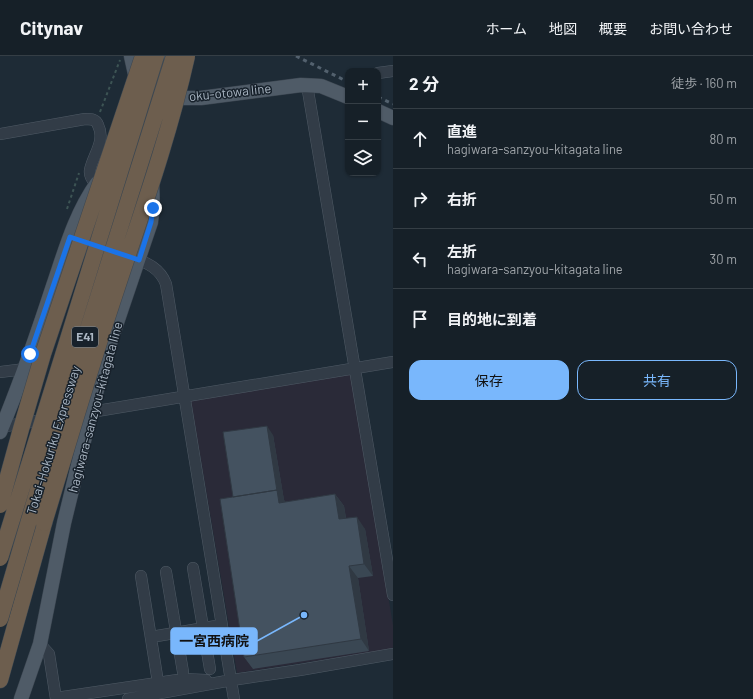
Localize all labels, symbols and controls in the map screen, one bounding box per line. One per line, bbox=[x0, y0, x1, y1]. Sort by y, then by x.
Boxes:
text: Citynav bbox=[20, 16, 83, 39]
text: ホーム bbox=[485, 20, 527, 37]
text: 地図 bbox=[549, 20, 577, 37]
text: 概要 bbox=[599, 20, 627, 37]
text: お問い合わせ bbox=[649, 20, 733, 37]
map controls bbox=[345, 68, 381, 176]
button: + bbox=[345, 68, 381, 104]
text: 2 分 bbox=[409, 73, 439, 93]
text: 徒歩 · 160 m bbox=[671, 75, 737, 91]
street label: oku-otowa line bbox=[188, 80, 272, 104]
button: − bbox=[345, 104, 381, 140]
text: 直進 bbox=[447, 122, 477, 140]
icon: ahead bbox=[409, 128, 431, 150]
text: 80 m bbox=[710, 131, 737, 147]
button: layers bbox=[345, 140, 381, 176]
text: hagiwara-sanzyou-kitagata line bbox=[447, 141, 623, 157]
icon: right bbox=[409, 188, 431, 210]
text: 右折 bbox=[447, 190, 477, 208]
text: 50 m bbox=[710, 191, 737, 207]
route end bbox=[144, 199, 162, 217]
text: 左折 bbox=[447, 242, 477, 260]
icon: left bbox=[409, 248, 431, 270]
text: 30 m bbox=[710, 251, 737, 267]
text: hagiwara-sanzyou-kitagata line bbox=[447, 261, 623, 277]
icon: arrive bbox=[409, 308, 431, 330]
text: 目的地に到着 bbox=[447, 310, 537, 328]
street label: hagiwara-sanzyou-kitagata line bbox=[65, 320, 125, 494]
road number: E41 bbox=[72, 327, 98, 347]
route start bbox=[21, 345, 39, 363]
button: 保存 bbox=[409, 360, 569, 400]
button: 共有 bbox=[577, 360, 737, 400]
street label: Tokai-Hokuriku Expressway bbox=[23, 364, 83, 516]
callout: 一宮西病院 bbox=[171, 628, 257, 654]
text: 一宮西病院 bbox=[179, 632, 249, 649]

